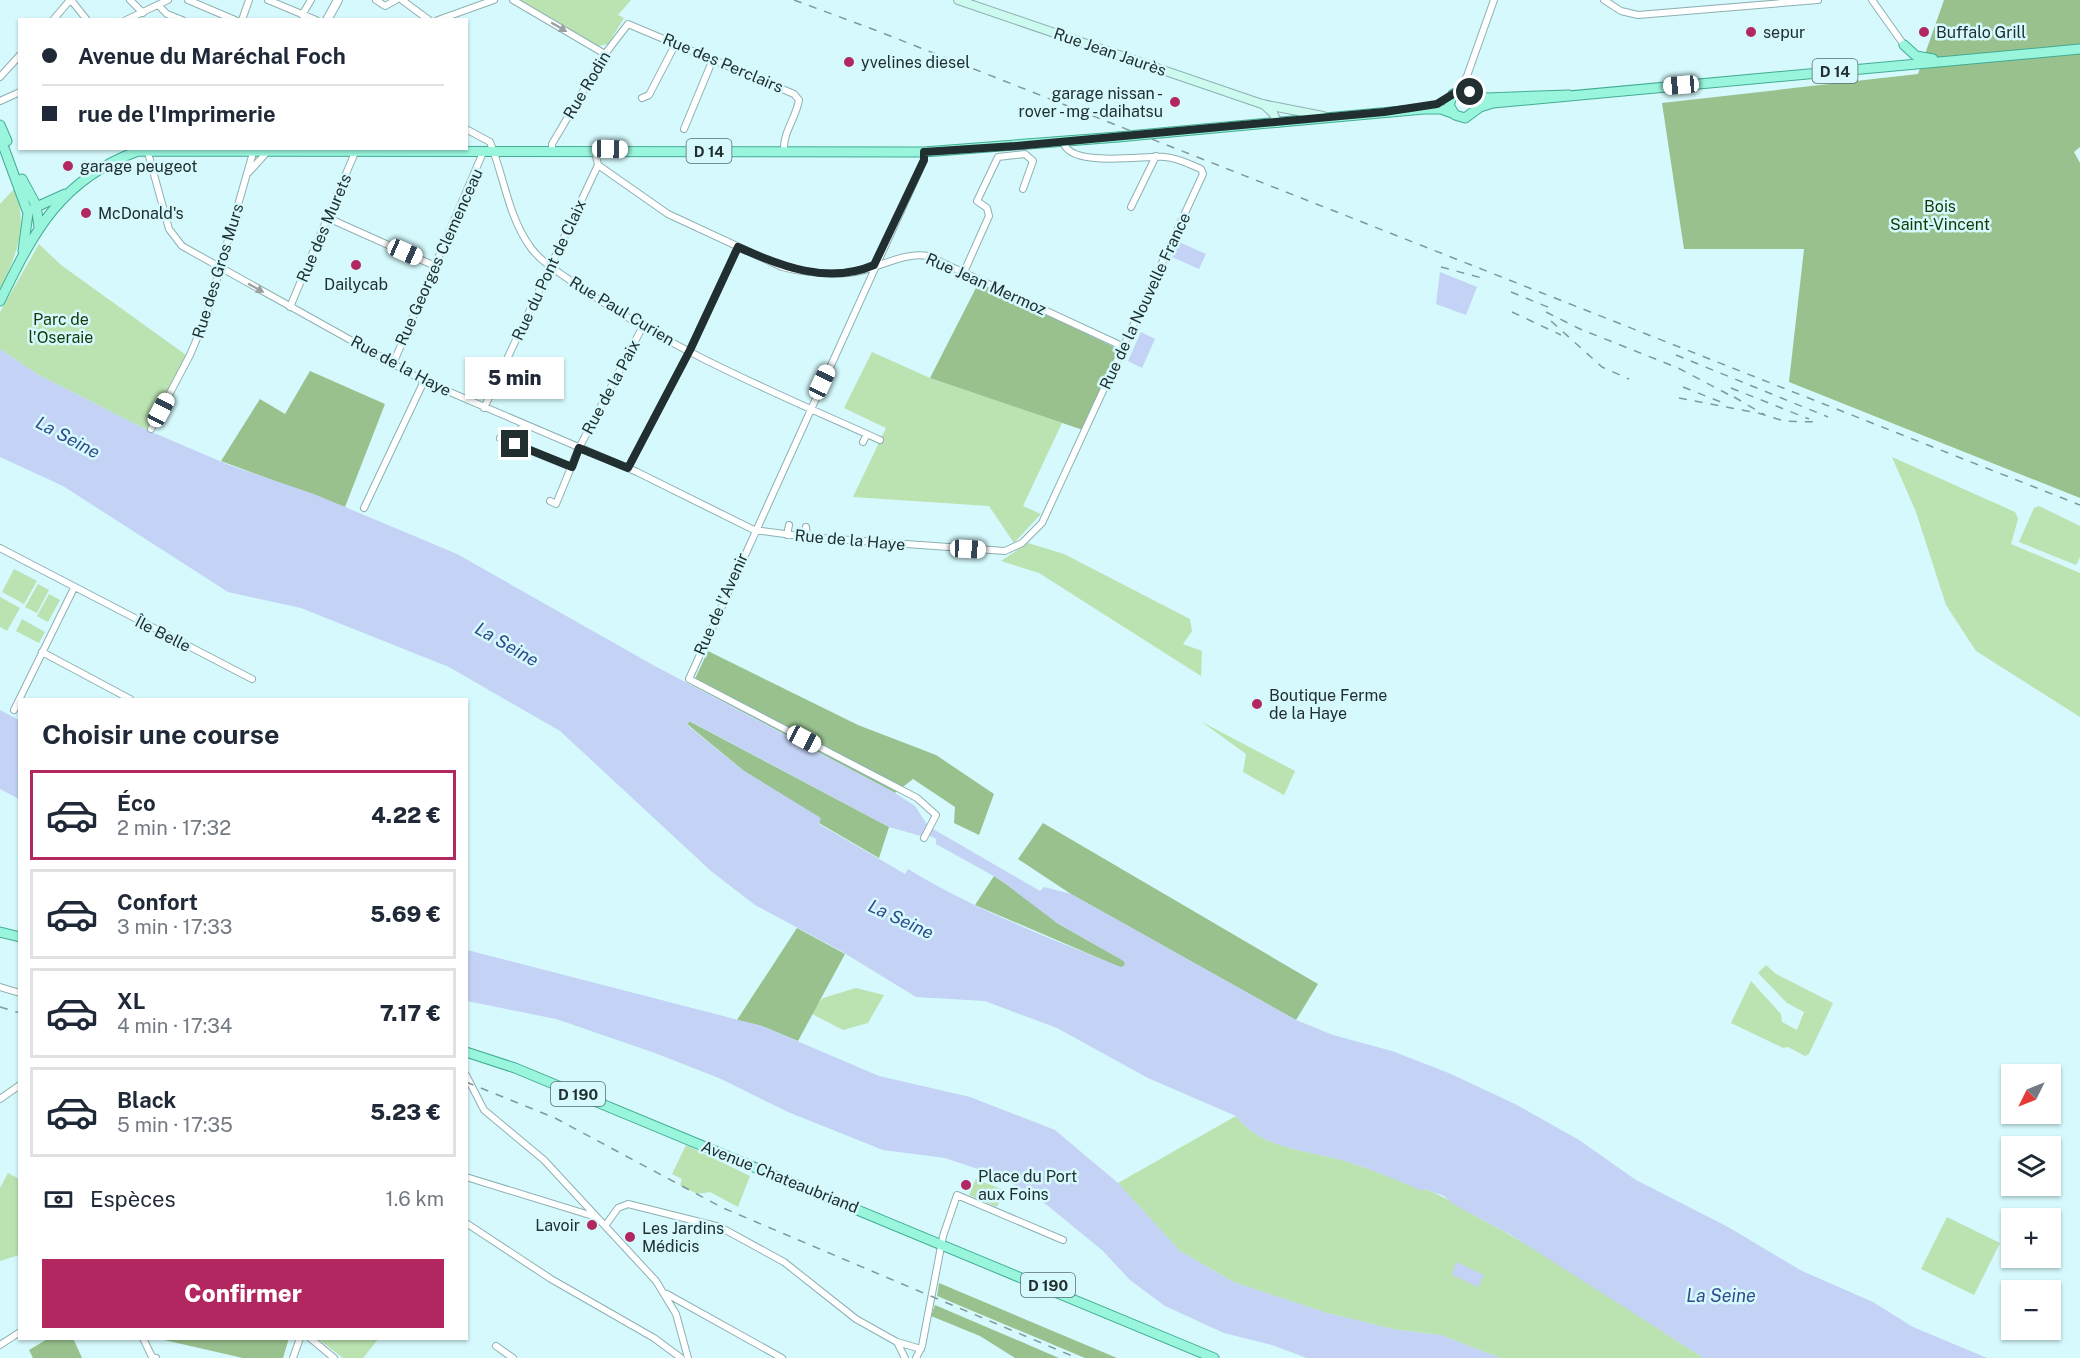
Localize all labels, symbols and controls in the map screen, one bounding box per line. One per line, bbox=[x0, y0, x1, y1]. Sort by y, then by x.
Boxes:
one-way arrow bbox=[551, 22, 568, 32]
place label: sepur bbox=[1763, 23, 1805, 42]
place label: Buffalo Grill bbox=[1936, 23, 2026, 42]
street label: Rue Jean Jaurès bbox=[1051, 24, 1169, 80]
marker: sepur bbox=[1744, 25, 1758, 39]
marker: Buffalo Grill bbox=[1917, 25, 1931, 39]
street label: Rue des Perclairs bbox=[660, 29, 786, 97]
text: Avenue du Maréchal Foch bbox=[78, 43, 346, 69]
street label: Rue Rodin bbox=[559, 48, 615, 122]
place label: yvelines diesel bbox=[861, 53, 970, 72]
marker: yvelines diesel bbox=[842, 55, 856, 69]
road number: D 14 bbox=[1812, 59, 1858, 83]
car bbox=[1662, 74, 1700, 96]
route start bbox=[1456, 78, 1483, 105]
place label: garage nissan - rover - mg - daihatsu bbox=[1019, 84, 1163, 121]
marker: garage nissan - rover - mg - daihatsu bbox=[1168, 95, 1182, 109]
text: rue de l'Imprimerie bbox=[78, 101, 276, 127]
road number: D 14 bbox=[686, 139, 732, 163]
car bbox=[592, 140, 628, 158]
place label: garage peugeot bbox=[80, 157, 197, 176]
marker: garage peugeot bbox=[61, 159, 75, 173]
street label: Rue Georges Clemenceau bbox=[391, 166, 487, 348]
street label: Rue des Murets bbox=[293, 171, 355, 285]
street label: Rue du Pont de Claix bbox=[508, 197, 590, 343]
park label: Bois Saint-Vincent bbox=[1890, 197, 1990, 234]
street label: Rue des Gros Murs bbox=[188, 201, 248, 341]
place label: McDonald's bbox=[98, 204, 184, 223]
marker: McDonald's bbox=[79, 206, 93, 220]
street label: Rue de la Nouvelle France bbox=[1096, 210, 1194, 392]
car bbox=[385, 236, 425, 268]
street label: Rue Jean Mermoz bbox=[923, 249, 1049, 319]
marker: Dailycab bbox=[349, 258, 363, 272]
street label: Rue Paul Curien bbox=[566, 272, 678, 350]
place label: Dailycab bbox=[324, 275, 388, 294]
one-way arrow bbox=[247, 282, 264, 292]
park label: Parc de l'Oseraie bbox=[29, 310, 93, 347]
street label: Rue de la Haye bbox=[348, 332, 454, 400]
street label: Rue de la Paix bbox=[578, 336, 644, 438]
callout: 5 min bbox=[466, 357, 564, 399]
car bbox=[806, 362, 838, 402]
text: 5 min bbox=[488, 366, 541, 390]
car bbox=[145, 390, 177, 430]
water label: La Seine bbox=[32, 411, 104, 463]
route end bbox=[501, 430, 528, 457]
street label: Rue de la Haye bbox=[794, 526, 906, 554]
car bbox=[950, 539, 986, 559]
street label: Rue de l'Avenir bbox=[690, 550, 752, 658]
street label: Île Belle bbox=[131, 611, 194, 656]
water label: La Seine bbox=[472, 618, 543, 671]
place label: Boutique Ferme de la Haye bbox=[1269, 686, 1387, 723]
marker: Boutique Ferme de la Haye bbox=[1250, 697, 1264, 711]
text: Choisir une course bbox=[42, 718, 280, 750]
car bbox=[784, 723, 824, 755]
icon: car bbox=[45, 788, 99, 842]
text: Éco bbox=[117, 790, 156, 816]
text: 4.22 € bbox=[371, 802, 441, 828]
text: 2 min · 17:32 bbox=[117, 816, 231, 840]
icon: car bbox=[45, 887, 99, 941]
text: Confort bbox=[117, 889, 198, 915]
water label: La Seine bbox=[865, 895, 937, 943]
text: 5.69 € bbox=[370, 901, 441, 927]
text: 3 min · 17:33 bbox=[117, 915, 232, 939]
icon: car bbox=[45, 986, 99, 1040]
text: XL bbox=[117, 988, 145, 1014]
text: 7.17 € bbox=[380, 1000, 441, 1026]
text: 4 min · 17:34 bbox=[117, 1014, 232, 1038]
north arrow bbox=[2001, 1064, 2061, 1124]
map controls bbox=[2001, 1064, 2061, 1340]
road number: D 190 bbox=[551, 1082, 605, 1106]
icon: car bbox=[45, 1085, 99, 1139]
text: Black bbox=[117, 1087, 176, 1113]
text: 5.23 € bbox=[370, 1099, 441, 1125]
text: 5 min · 17:35 bbox=[117, 1113, 233, 1137]
button: layers bbox=[2001, 1136, 2061, 1196]
street label: Avenue Chateaubriand bbox=[699, 1137, 861, 1217]
place label: Place du Port aux Foins bbox=[978, 1167, 1077, 1204]
marker: Place du Port aux Foins bbox=[959, 1178, 973, 1192]
icon: cash bbox=[42, 1183, 75, 1216]
text: Espèces bbox=[90, 1186, 176, 1212]
text: 1.6 km bbox=[386, 1187, 444, 1211]
button: + bbox=[2001, 1208, 2061, 1268]
place label: Lavoir bbox=[535, 1216, 580, 1235]
marker: Lavoir bbox=[585, 1218, 599, 1232]
place label: Les Jardins Médicis bbox=[642, 1219, 724, 1256]
marker: Les Jardins Médicis bbox=[623, 1230, 637, 1244]
button: Confirmer bbox=[42, 1259, 444, 1328]
road number: D 190 bbox=[1021, 1273, 1075, 1297]
button: − bbox=[2001, 1280, 2061, 1340]
water label: La Seine bbox=[1686, 1285, 1756, 1306]

